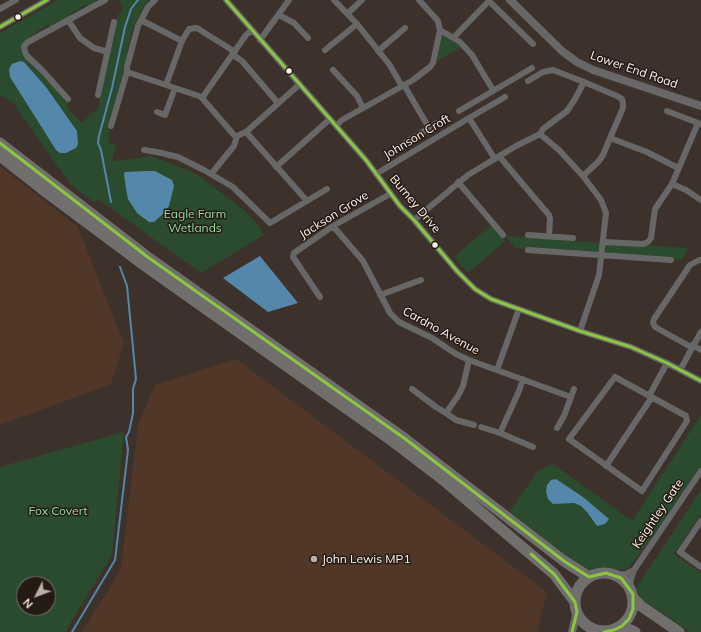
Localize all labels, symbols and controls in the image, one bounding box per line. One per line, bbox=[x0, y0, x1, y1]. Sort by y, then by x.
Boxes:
unlabelled marker bbox=[13, 12, 23, 22]
street label: Lower End Road bbox=[588, 48, 680, 92]
unlabelled marker bbox=[284, 66, 294, 76]
street label: Johnson Croft bbox=[381, 111, 453, 163]
street label: Burney Drive bbox=[387, 172, 443, 236]
street label: Jackson Grove bbox=[297, 188, 371, 242]
park label: Eagle Farm Wetlands bbox=[164, 207, 226, 235]
unlabelled marker bbox=[430, 240, 440, 250]
street label: Cardno Avenue bbox=[400, 304, 482, 358]
street label: Keightley Gate bbox=[629, 476, 687, 552]
park label: Fox Covert bbox=[28, 504, 88, 518]
place label: John Lewis MP1 bbox=[322, 552, 411, 566]
marker: John Lewis MP1 bbox=[309, 554, 319, 564]
north arrow bbox=[16, 576, 56, 616]
text: N bbox=[20, 596, 36, 611]

